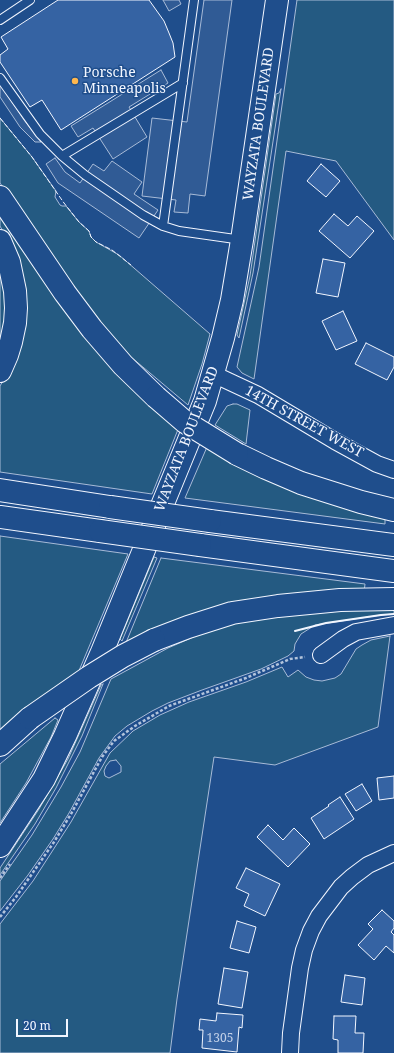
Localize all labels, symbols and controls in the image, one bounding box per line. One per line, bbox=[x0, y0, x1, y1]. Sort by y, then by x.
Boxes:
street label: WAYZATA BOULEVARD bbox=[240, 46, 278, 202]
place label: Porsche Minneapolis bbox=[83, 65, 166, 98]
marker: Porsche Minneapolis bbox=[70, 76, 80, 86]
street label: WAYZATA BOULEVARD bbox=[152, 364, 222, 514]
street label: 14TH STREET WEST bbox=[242, 382, 366, 462]
scale bar bbox=[18, 1011, 70, 1037]
text: 20 m bbox=[23, 1017, 51, 1034]
house number: 1305 bbox=[207, 1032, 233, 1046]

